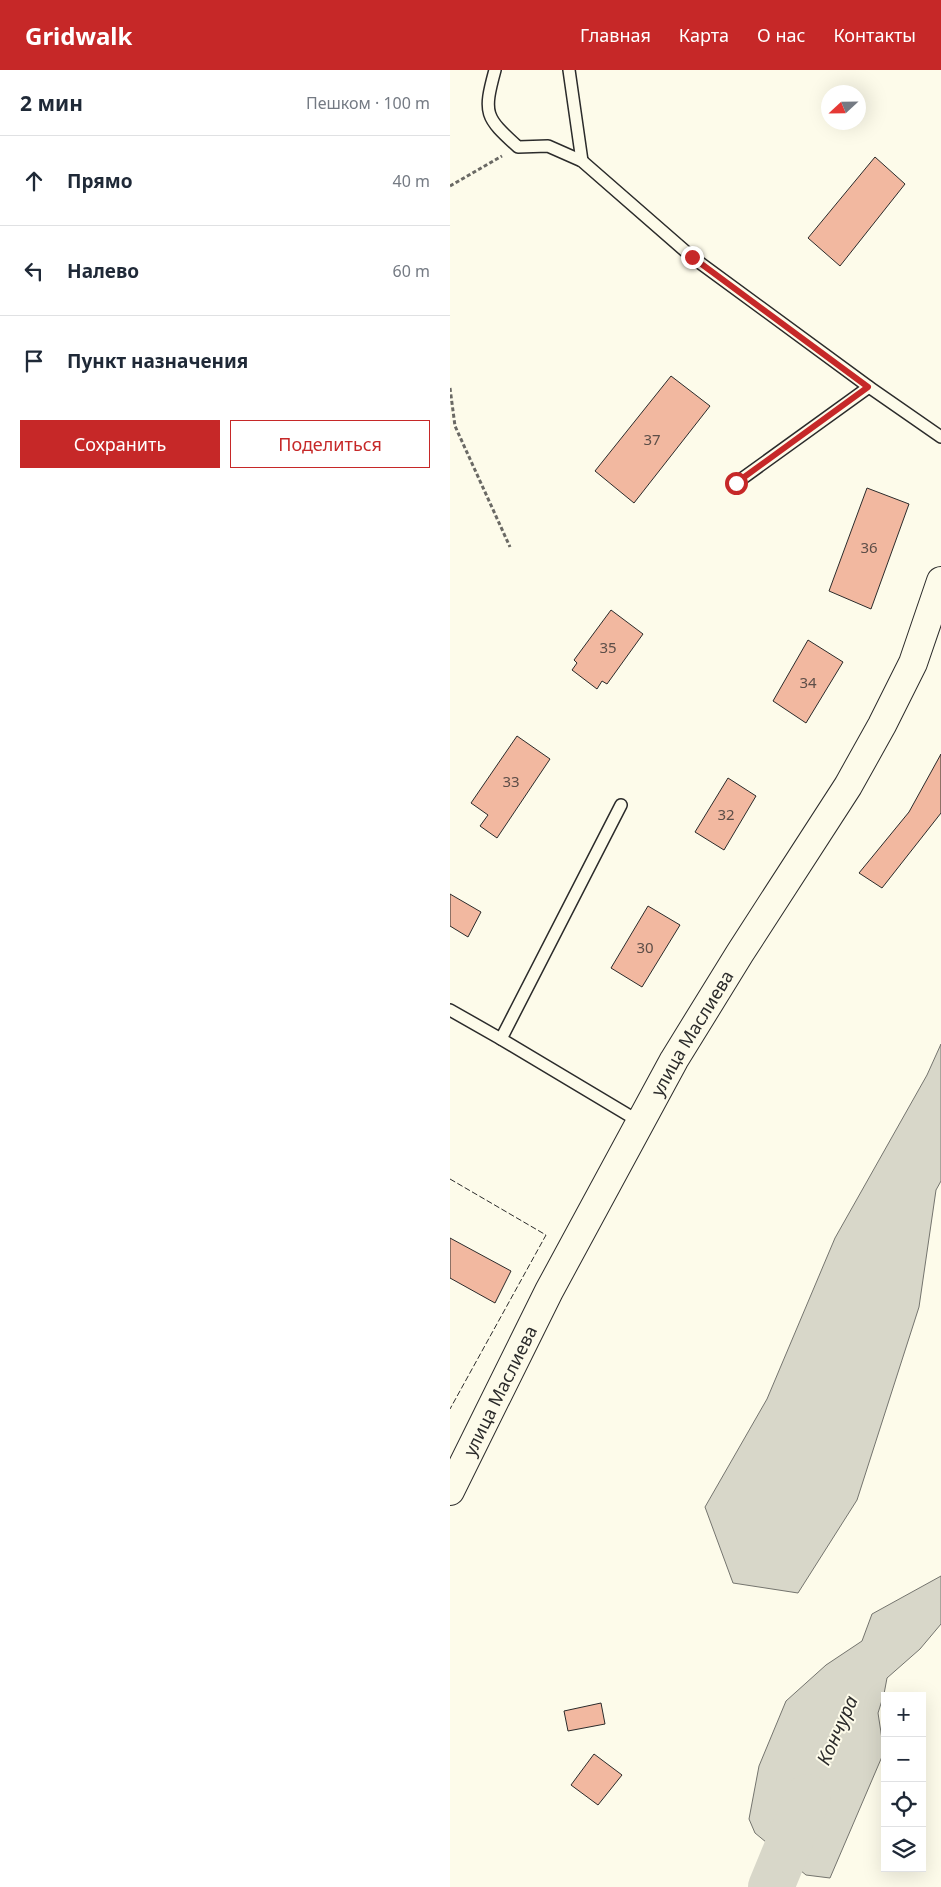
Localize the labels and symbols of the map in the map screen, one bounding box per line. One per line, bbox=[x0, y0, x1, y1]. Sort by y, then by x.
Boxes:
north arrow bbox=[821, 85, 866, 130]
route end bbox=[681, 246, 704, 269]
house number: 37 bbox=[643, 429, 661, 449]
route start bbox=[725, 472, 748, 495]
house number: 36 bbox=[860, 537, 878, 557]
house number: 35 bbox=[599, 637, 617, 657]
house number: 34 bbox=[799, 672, 817, 692]
house number: 33 bbox=[502, 771, 520, 791]
house number: 32 bbox=[717, 804, 735, 824]
house number: 30 bbox=[636, 937, 654, 957]
street label: улица Маслиева bbox=[645, 966, 739, 1100]
street label: улица Маслиева bbox=[457, 1321, 542, 1460]
water label: Кончура bbox=[810, 1691, 864, 1769]

